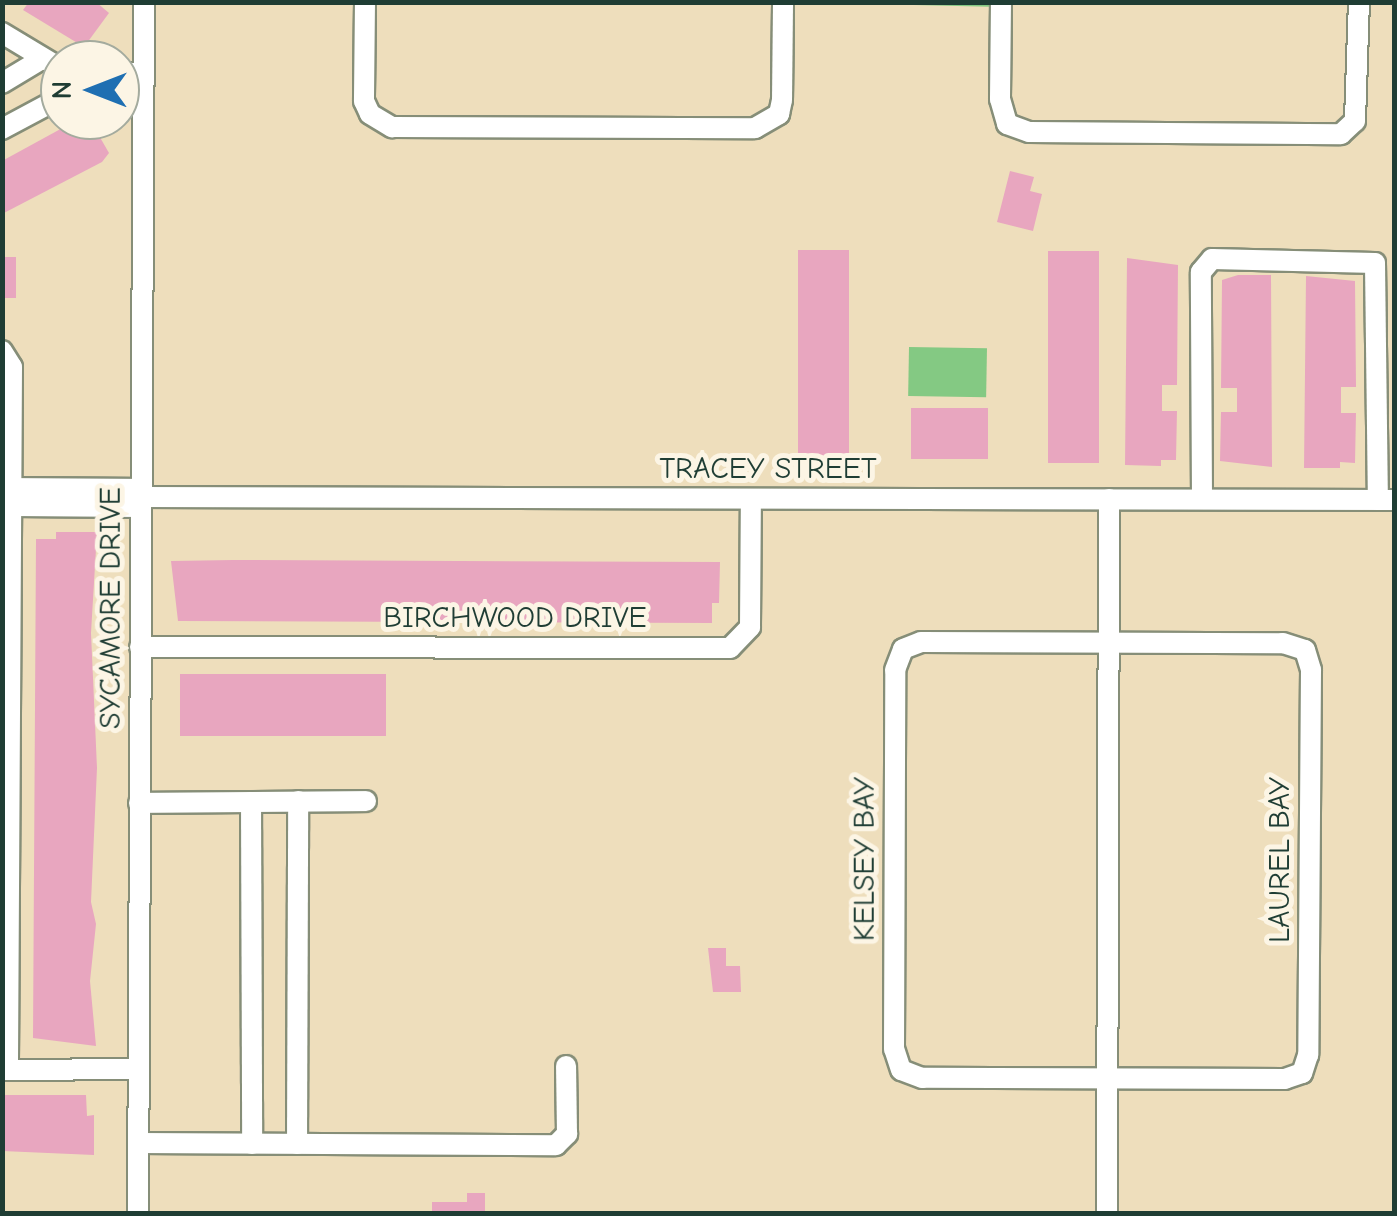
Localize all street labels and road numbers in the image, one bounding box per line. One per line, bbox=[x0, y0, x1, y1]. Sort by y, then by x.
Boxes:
street label: TRACEY STREET bbox=[659, 451, 877, 487]
street label: SYCAMORE DRIVE bbox=[93, 487, 129, 729]
street label: BIRCHWOOD DRIVE bbox=[383, 600, 647, 636]
street label: KELSEY BAY bbox=[847, 777, 883, 941]
street label: LAUREL BAY bbox=[1262, 777, 1298, 943]

